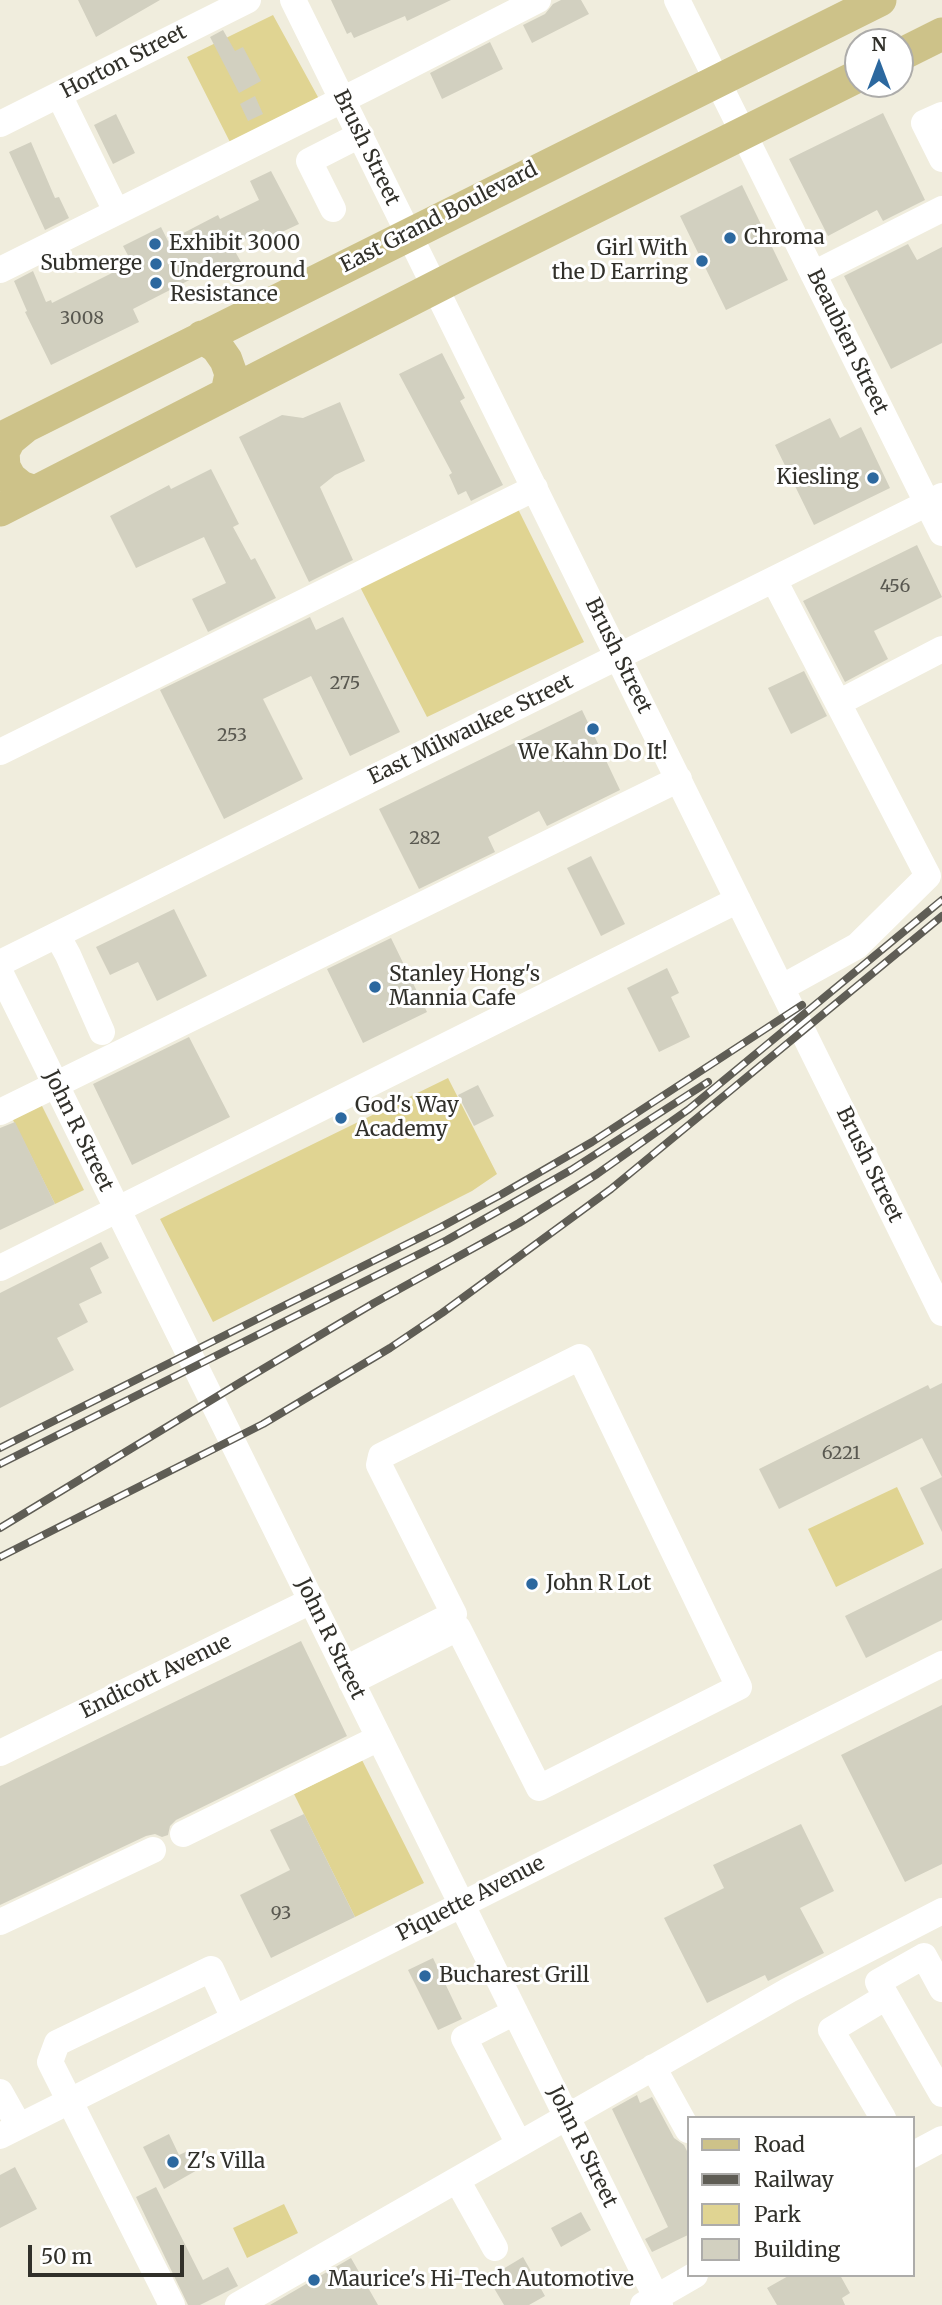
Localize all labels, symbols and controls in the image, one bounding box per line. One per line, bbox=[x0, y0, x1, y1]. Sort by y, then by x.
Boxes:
street label: Horton Street bbox=[57, 20, 191, 104]
north arrow bbox=[844, 28, 914, 98]
text: N bbox=[871, 32, 887, 56]
street label: Brush Street bbox=[327, 86, 405, 210]
street label: East Grand Boulevard bbox=[336, 157, 542, 279]
place label: Chroma bbox=[744, 225, 825, 251]
marker: Chroma bbox=[722, 230, 738, 246]
place label: Exhibit 3000 bbox=[169, 231, 300, 257]
marker: Exhibit 3000 bbox=[147, 236, 163, 252]
place label: Girl With the D Earring bbox=[552, 236, 688, 286]
place label: Submerge bbox=[40, 251, 142, 277]
marker: Girl With the D Earring bbox=[694, 253, 710, 269]
marker: Submerge bbox=[148, 256, 164, 272]
place label: Underground Resistance bbox=[170, 258, 306, 308]
street label: Beaubien Street bbox=[801, 265, 893, 419]
marker: Underground Resistance bbox=[148, 275, 164, 291]
house number: 3008 bbox=[60, 308, 104, 330]
place label: Kiesling bbox=[776, 465, 859, 491]
marker: Kiesling bbox=[865, 470, 881, 486]
house number: 456 bbox=[880, 576, 910, 598]
street label: Brush Street bbox=[579, 594, 657, 718]
street label: East Milwaukee Street bbox=[365, 669, 577, 791]
house number: 275 bbox=[330, 673, 360, 695]
marker: We Kahn Do It! bbox=[585, 721, 601, 737]
house number: 253 bbox=[217, 725, 247, 747]
place label: We Kahn Do It! bbox=[518, 740, 668, 766]
house number: 282 bbox=[409, 828, 441, 850]
place label: Stanley Hong's Mannia Cafe bbox=[389, 962, 540, 1012]
marker: Stanley Hong's Mannia Cafe bbox=[367, 979, 383, 995]
street label: John R Street bbox=[38, 1066, 118, 1196]
place label: God's Way Academy bbox=[355, 1093, 459, 1143]
street label: Brush Street bbox=[830, 1103, 908, 1227]
marker: God's Way Academy bbox=[333, 1110, 349, 1126]
house number: 6221 bbox=[822, 1443, 860, 1465]
place label: John R Lot bbox=[546, 1571, 651, 1597]
street label: John R Street bbox=[290, 1574, 370, 1704]
marker: John R Lot bbox=[524, 1576, 540, 1592]
street label: Endicott Avenue bbox=[77, 1630, 235, 1724]
street label: Piquette Avenue bbox=[393, 1851, 549, 1947]
house number: 93 bbox=[271, 1903, 291, 1925]
place label: Bucharest Grill bbox=[439, 1963, 589, 1989]
marker: Bucharest Grill bbox=[417, 1968, 433, 1984]
street label: John R Street bbox=[542, 2082, 622, 2212]
legend bbox=[687, 2116, 914, 2277]
text: Road bbox=[754, 2131, 805, 2158]
place label: Z's Villa bbox=[187, 2149, 265, 2175]
marker: Z's Villa bbox=[165, 2154, 181, 2170]
text: Railway bbox=[754, 2166, 834, 2193]
text: Park bbox=[754, 2201, 801, 2228]
scale bar bbox=[32, 2232, 187, 2276]
text: Building bbox=[754, 2236, 840, 2263]
text: 50 m bbox=[41, 2243, 92, 2270]
place label: Maurice's Hi-Tech Automotive bbox=[328, 2267, 634, 2293]
marker: Maurice's Hi-Tech Automotive bbox=[306, 2272, 322, 2288]

